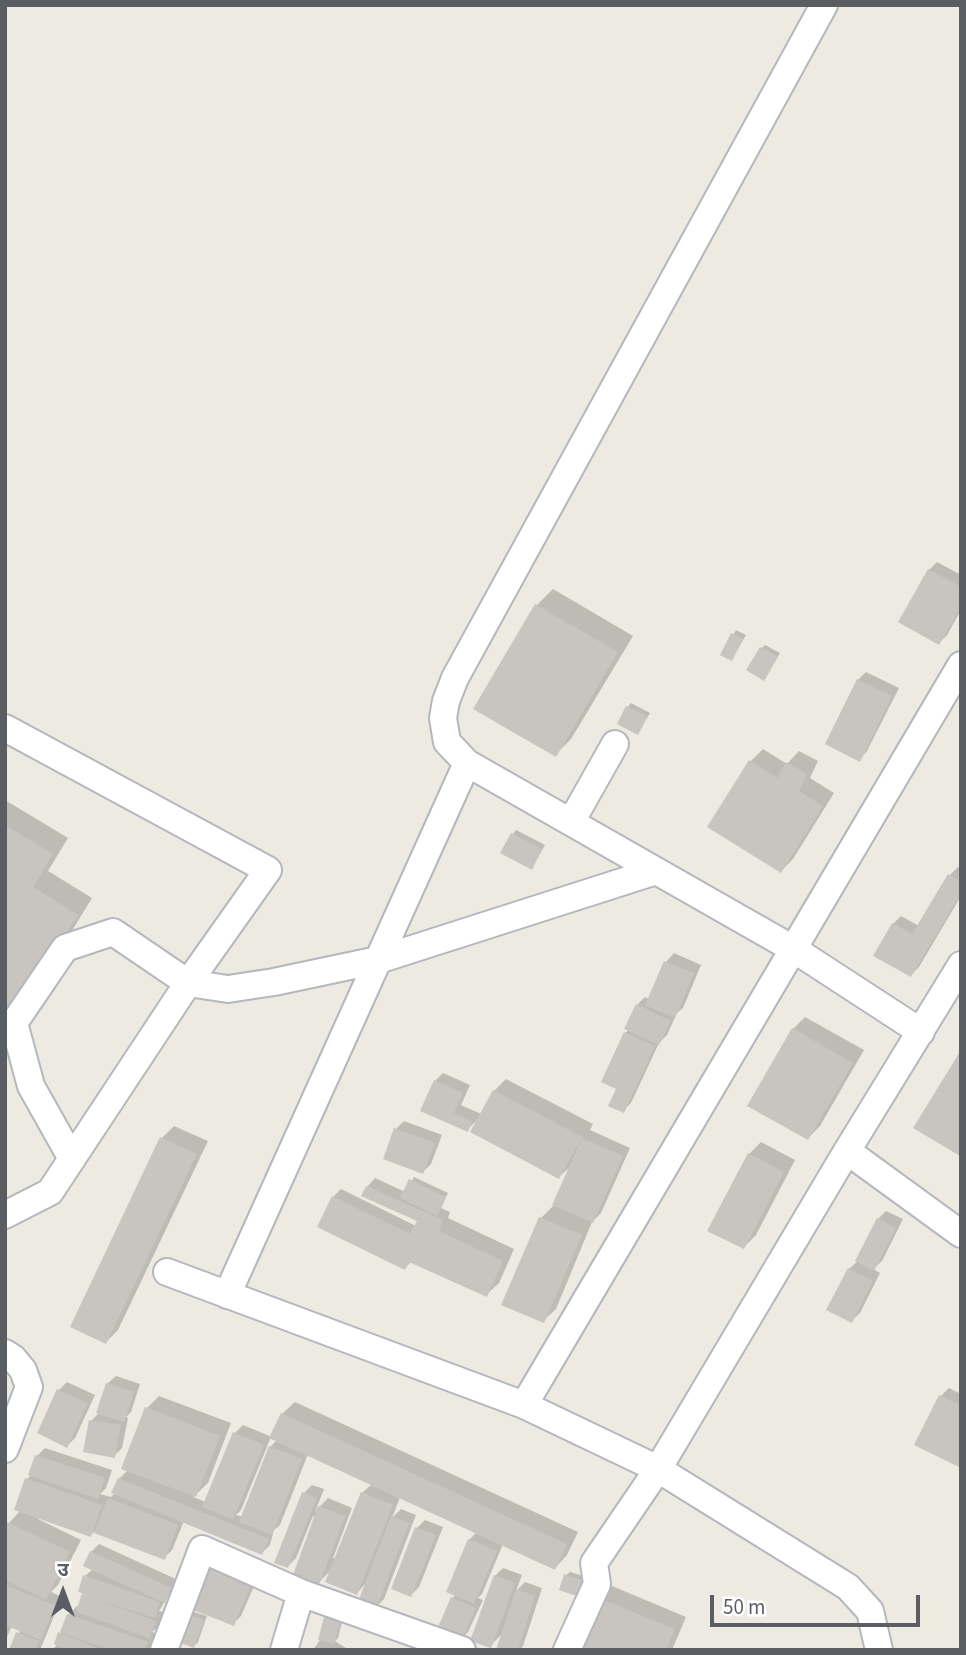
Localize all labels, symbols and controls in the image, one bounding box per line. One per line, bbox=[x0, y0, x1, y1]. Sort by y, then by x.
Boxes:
north arrow bbox=[28, 1557, 98, 1627]
text: उ bbox=[57, 1557, 69, 1584]
scale bar bbox=[714, 1582, 924, 1626]
text: 50 m bbox=[723, 1592, 765, 1622]

